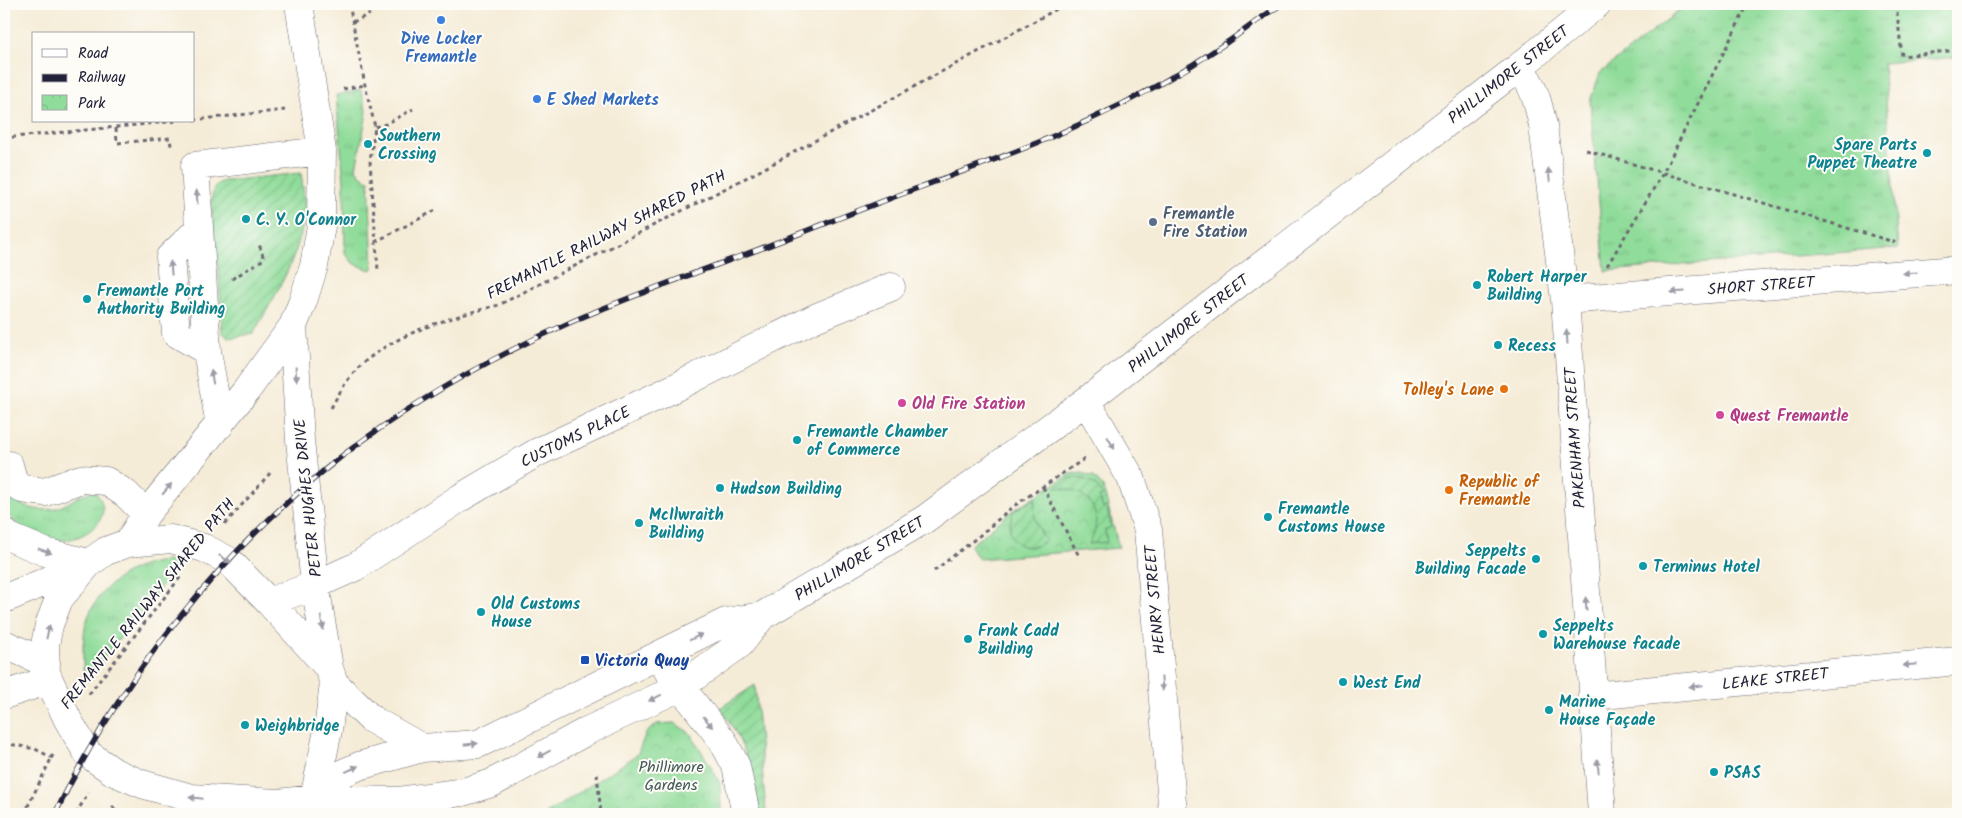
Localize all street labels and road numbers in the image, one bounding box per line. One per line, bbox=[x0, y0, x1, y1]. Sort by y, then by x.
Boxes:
street label: PHILLIMORE STREET bbox=[1443, 19, 1576, 131]
street label: FREMANTLE RAILWAY SHARED PATH bbox=[482, 164, 731, 307]
street label: PHILLIMORE STREET bbox=[1123, 268, 1256, 380]
street label: SHORT STREET bbox=[1707, 270, 1817, 303]
street label: PAKENHAM STREET bbox=[1558, 365, 1593, 509]
street label: CUSTOMS PLACE bbox=[516, 400, 635, 475]
street label: PETER HUGHES DRIVE bbox=[288, 417, 329, 578]
street label: FREMANTLE RAILWAY SHARED PATH bbox=[55, 493, 242, 715]
street label: PHILLIMORE STREET bbox=[790, 510, 931, 608]
street label: HENRY STREET bbox=[1138, 543, 1173, 656]
street label: LEAKE STREET bbox=[1721, 661, 1831, 698]

